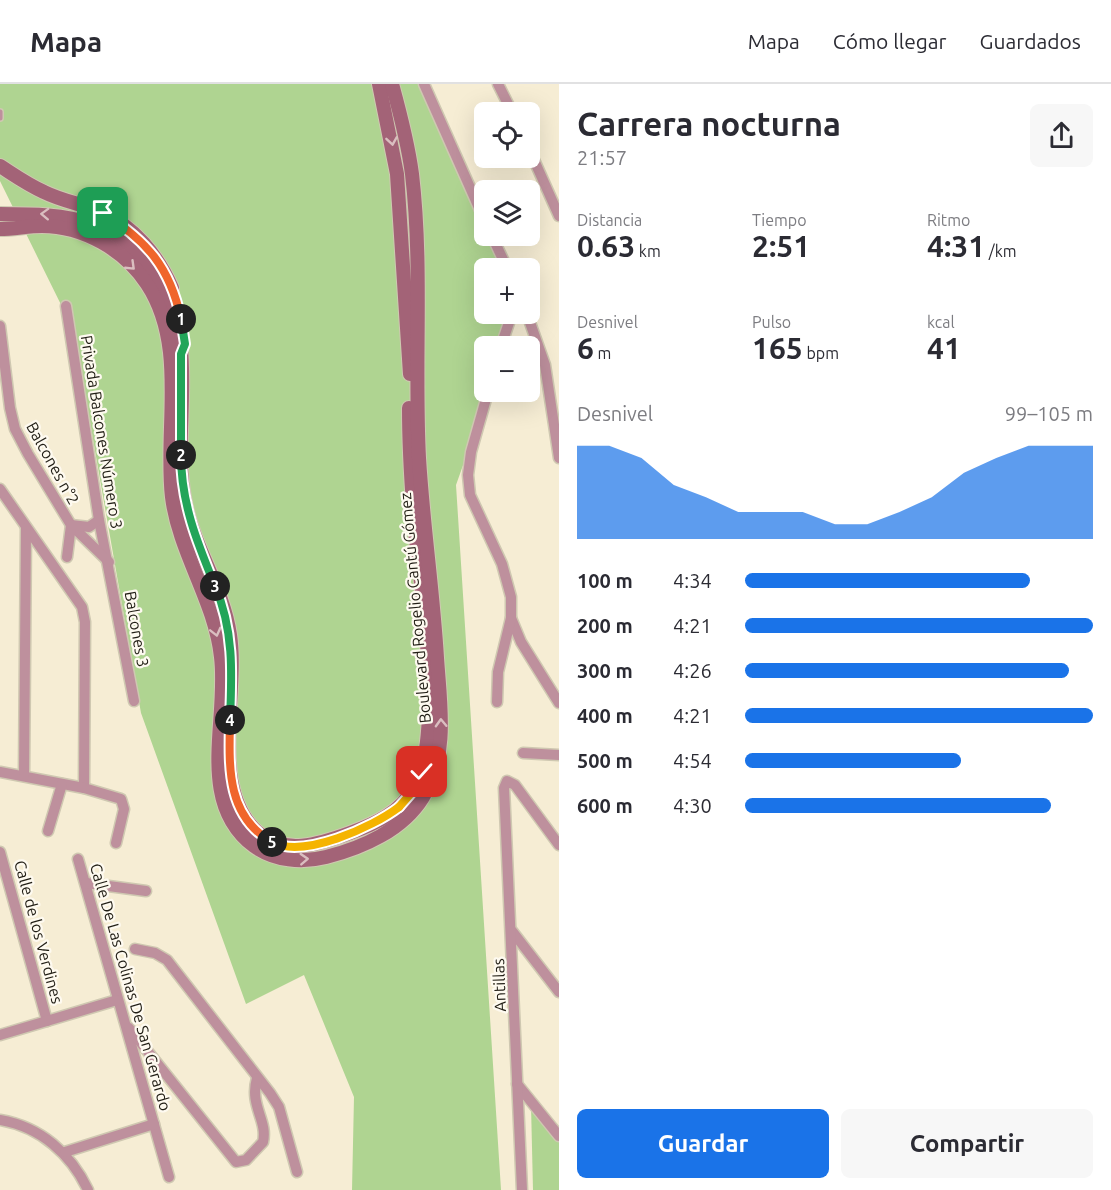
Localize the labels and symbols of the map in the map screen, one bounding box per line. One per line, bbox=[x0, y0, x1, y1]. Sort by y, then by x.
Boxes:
one-way arrow bbox=[385, 136, 398, 146]
pin bbox=[77, 187, 128, 238]
one-way arrow bbox=[41, 208, 50, 221]
one-way arrow bbox=[124, 258, 135, 269]
pin: 1 bbox=[166, 304, 196, 334]
street label: Privada Balcones Número 3 bbox=[78, 334, 126, 530]
street label: Balcones n°2 bbox=[23, 419, 83, 507]
pin: 2 bbox=[166, 440, 196, 470]
street label: Boulevard Rogelio Cantú Gómez bbox=[396, 492, 434, 724]
pin: 3 bbox=[200, 571, 230, 601]
street label: Balcones 3 bbox=[121, 590, 153, 668]
one-way arrow bbox=[209, 626, 221, 637]
pin: 4 bbox=[215, 705, 245, 735]
one-way arrow bbox=[435, 719, 447, 728]
pin bbox=[396, 746, 447, 797]
pin: 5 bbox=[257, 827, 287, 857]
one-way arrow bbox=[300, 853, 309, 866]
street label: Calle de los Verdines bbox=[11, 858, 67, 1006]
street label: Calle De Las Colinas De San Gerardo bbox=[87, 861, 175, 1113]
street label: Antillas bbox=[489, 958, 509, 1012]

